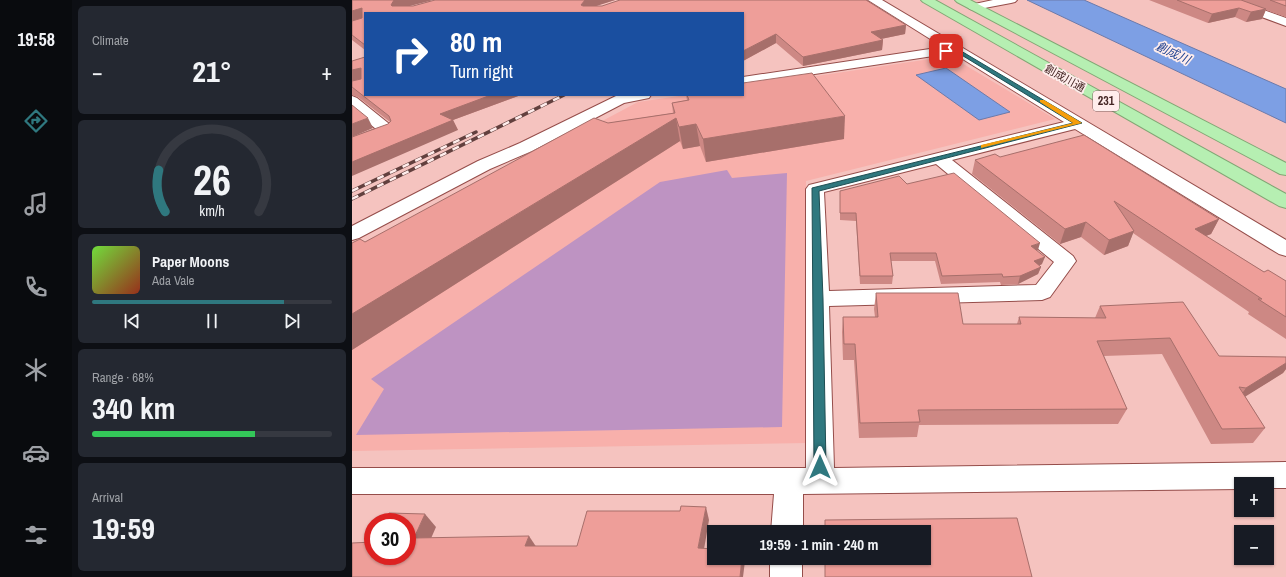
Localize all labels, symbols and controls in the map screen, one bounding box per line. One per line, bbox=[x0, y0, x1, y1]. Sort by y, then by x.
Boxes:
text: 80 m bbox=[450, 23, 502, 61]
text: 19:58 bbox=[17, 27, 55, 52]
icon: right bbox=[384, 28, 436, 80]
text: Climate bbox=[92, 32, 129, 49]
pin bbox=[929, 34, 963, 68]
water label: 創成川 bbox=[1153, 38, 1195, 69]
icon: arrive bbox=[935, 40, 957, 62]
text: 21° bbox=[192, 51, 232, 91]
text: − bbox=[92, 57, 103, 87]
text: + bbox=[321, 57, 332, 87]
text: Turn right bbox=[450, 59, 513, 84]
street label: 創成川通 bbox=[1042, 61, 1088, 95]
road number: 231 bbox=[1093, 91, 1119, 111]
icon: directions bbox=[22, 107, 50, 135]
text: 26 bbox=[193, 152, 231, 208]
icon: music bbox=[22, 190, 50, 218]
text: km/h bbox=[199, 201, 225, 220]
text: Paper Moons bbox=[152, 251, 229, 272]
text: Ada Vale bbox=[152, 272, 194, 289]
icon: phone bbox=[22, 273, 50, 301]
icon: previous bbox=[121, 310, 143, 332]
icon: pause bbox=[201, 310, 223, 332]
icon: next bbox=[281, 310, 303, 332]
icon: climate bbox=[22, 356, 50, 384]
text: Range · 68% bbox=[92, 369, 154, 386]
text: 340 km bbox=[92, 388, 175, 428]
icon: car bbox=[22, 439, 50, 467]
position arrow bbox=[799, 446, 841, 488]
map controls bbox=[1234, 477, 1274, 565]
button: + bbox=[1234, 477, 1274, 517]
text: Arrival bbox=[92, 489, 123, 506]
text: 19:59 bbox=[92, 508, 155, 548]
speed limit sign: 30 bbox=[364, 513, 416, 565]
icon: filters bbox=[22, 521, 50, 549]
button: − bbox=[1234, 525, 1274, 565]
text: 19:59 · 1 min · 240 m bbox=[760, 534, 878, 555]

